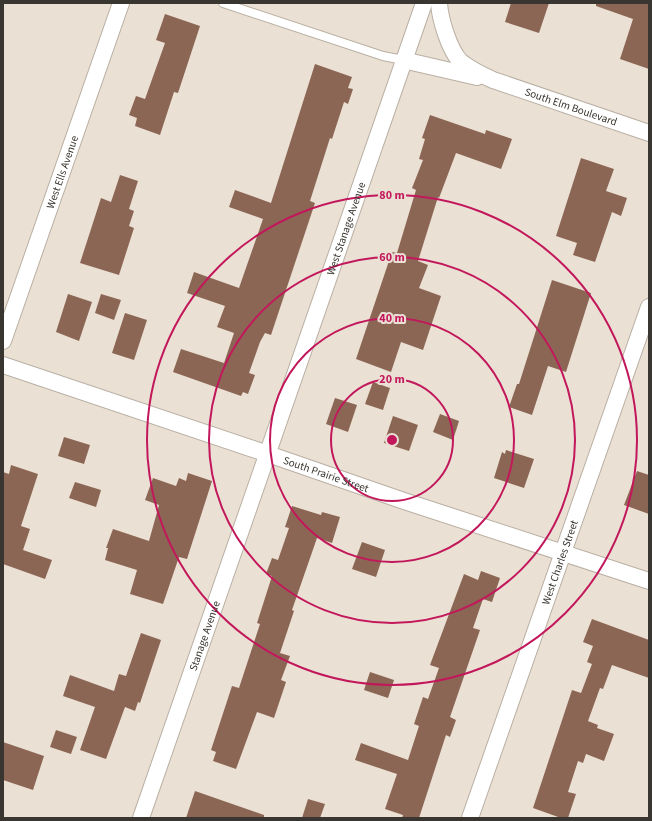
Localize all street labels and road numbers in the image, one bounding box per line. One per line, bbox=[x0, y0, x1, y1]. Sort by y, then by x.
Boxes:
street label: South Elm Boulevard bbox=[523, 84, 619, 129]
street label: West Ells Avenue bbox=[42, 133, 82, 211]
street label: West Stanage Avenue bbox=[323, 179, 369, 277]
street label: South Prairie Street bbox=[281, 452, 371, 496]
street label: West Charles Street bbox=[538, 518, 581, 607]
street label: Stanage Avenue bbox=[185, 598, 224, 673]

